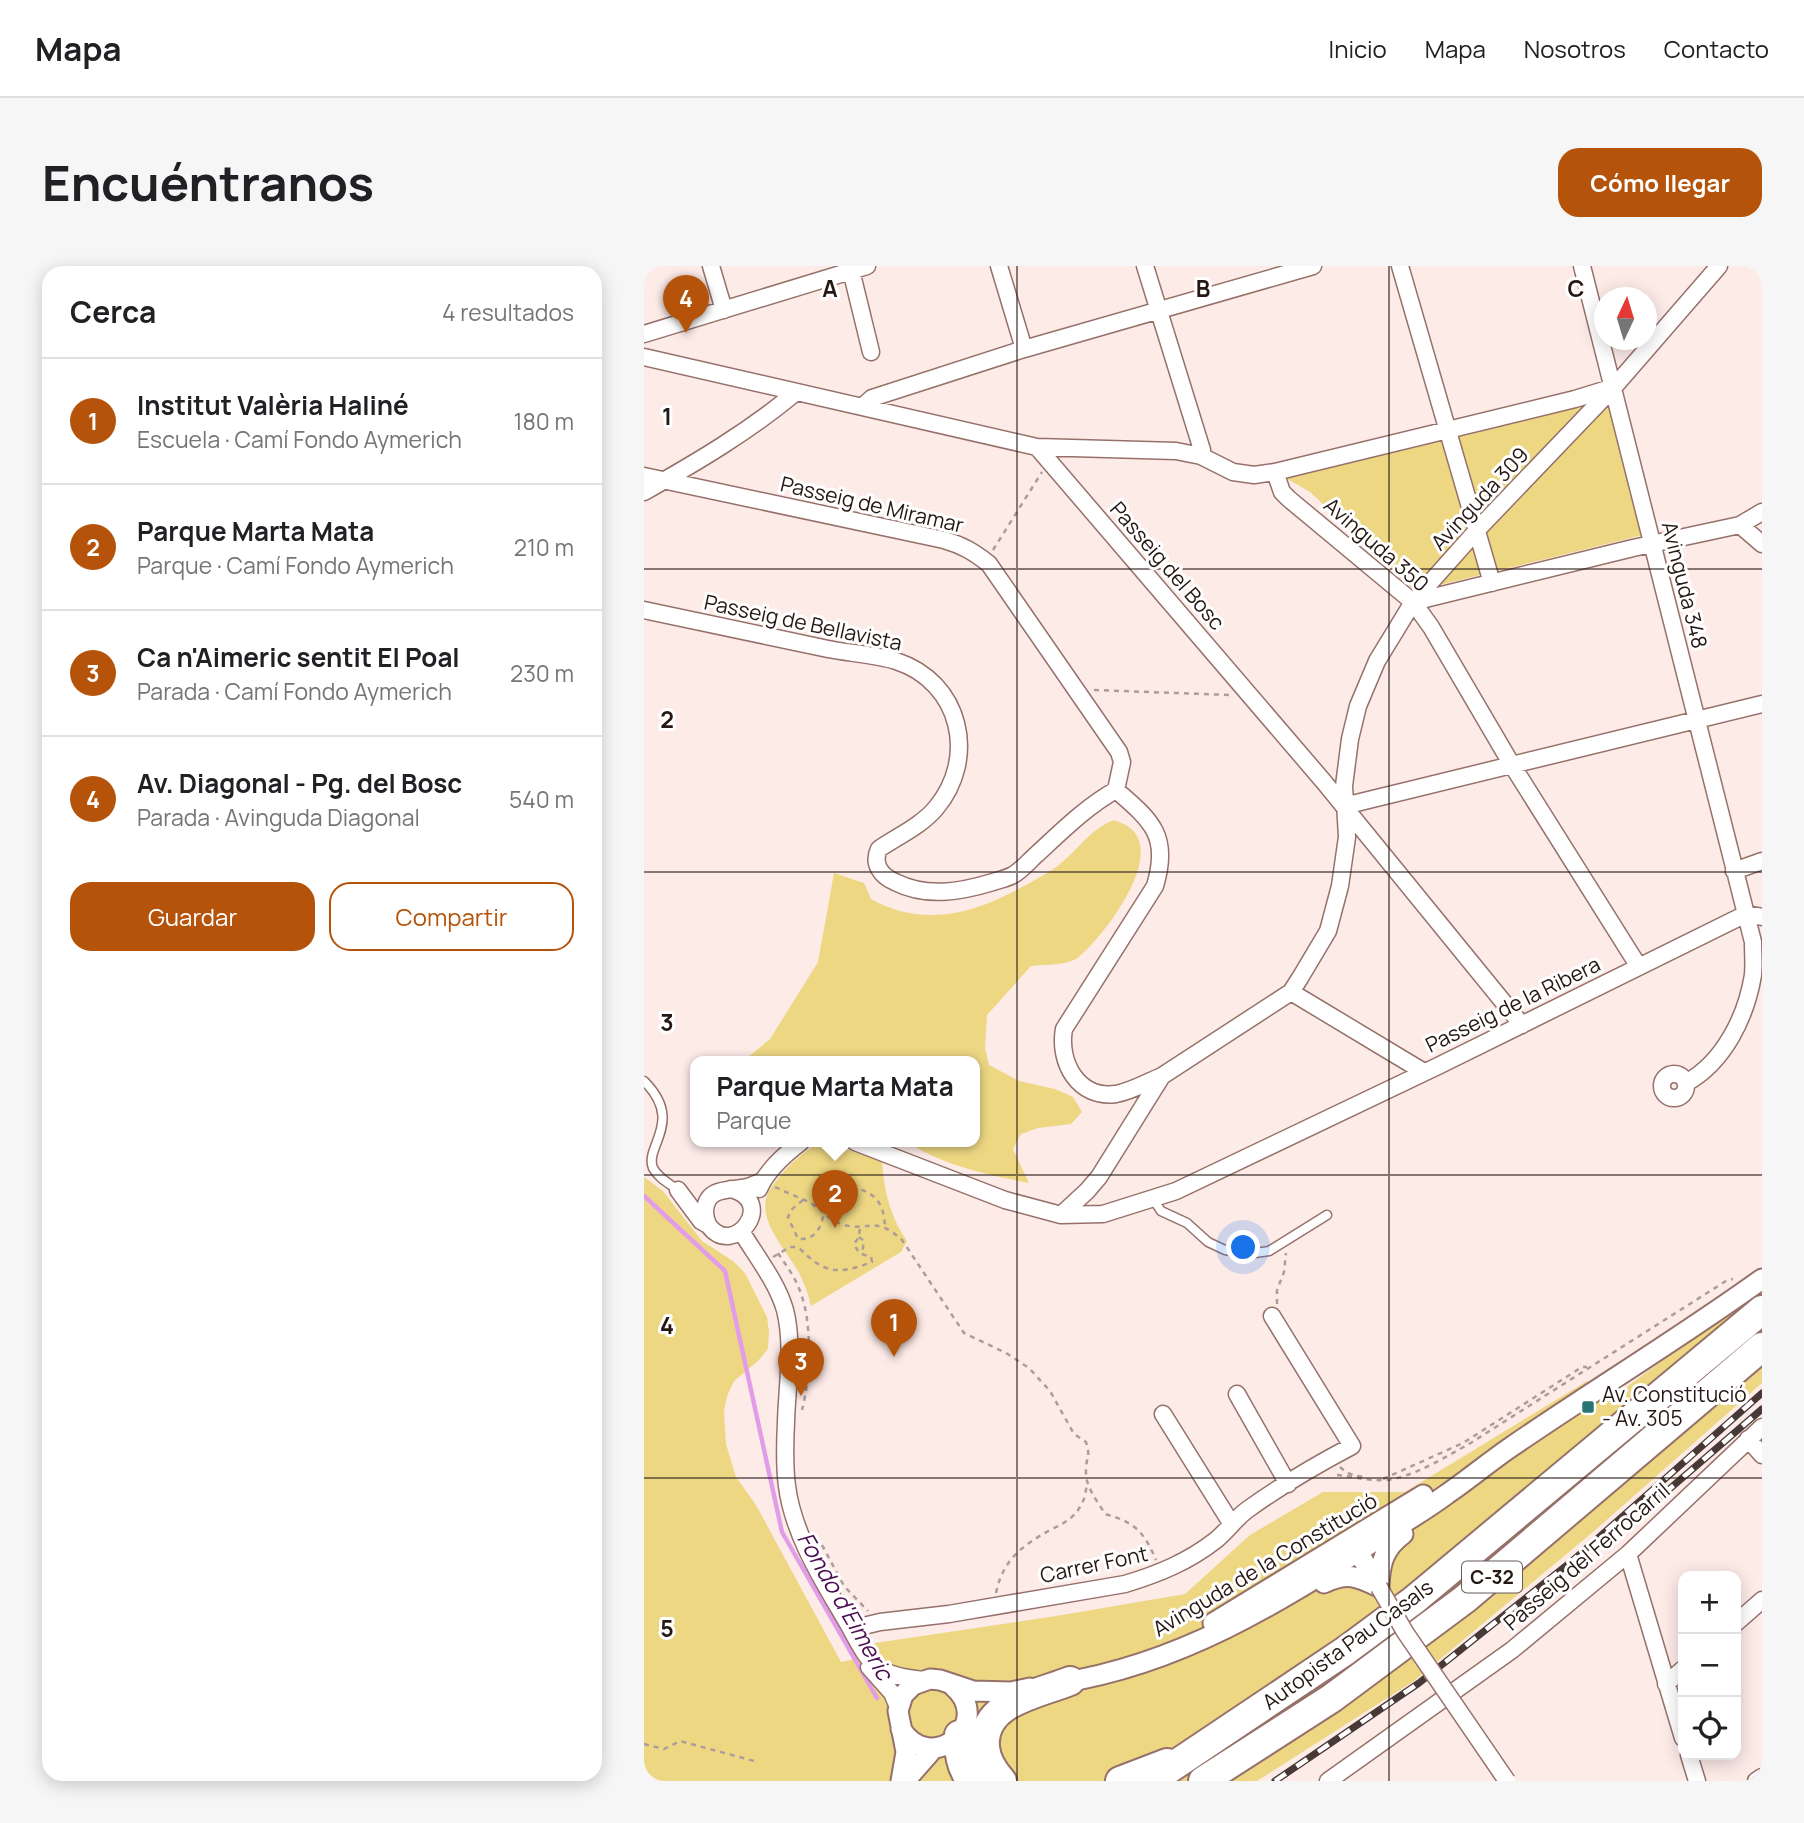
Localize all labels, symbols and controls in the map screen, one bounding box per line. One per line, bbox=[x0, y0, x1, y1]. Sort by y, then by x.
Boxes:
text: Mapa bbox=[35, 26, 122, 71]
text: Inicio bbox=[1329, 32, 1387, 65]
text: Mapa bbox=[1425, 32, 1486, 65]
text: Nosotros bbox=[1524, 32, 1626, 65]
text: Contacto bbox=[1664, 32, 1769, 65]
button: Cómo llegar bbox=[1558, 148, 1762, 217]
text: Encuéntranos bbox=[42, 149, 374, 216]
text: A bbox=[822, 272, 838, 304]
text: B bbox=[1196, 272, 1210, 304]
text: C bbox=[1568, 272, 1585, 304]
pin: 4 bbox=[663, 275, 709, 333]
north arrow bbox=[1594, 287, 1657, 350]
text: Cerca bbox=[70, 291, 156, 332]
text: 4 resultados bbox=[442, 296, 574, 328]
text: Institut Valèria Haliné bbox=[137, 387, 409, 423]
text: 1 bbox=[662, 400, 672, 432]
text: 1 bbox=[88, 405, 98, 437]
text: 180 m bbox=[514, 405, 574, 437]
text: Escuela · Camí Fondo Aymerich bbox=[137, 423, 462, 455]
street label: Avinguda 309 bbox=[1424, 441, 1534, 556]
street label: Passeig de Miramar bbox=[778, 469, 967, 539]
street label: Avinguda 350 bbox=[1318, 491, 1435, 598]
street label: Passeig del Bosc bbox=[1104, 495, 1231, 635]
text: Parque Marta Mata bbox=[137, 513, 374, 549]
street label: Avinguda 348 bbox=[1656, 518, 1714, 651]
text: 2 bbox=[86, 531, 100, 563]
text: 210 m bbox=[514, 531, 574, 563]
text: Parque · Camí Fondo Aymerich bbox=[137, 549, 454, 581]
street label: Passeig de Bellavista bbox=[702, 587, 905, 657]
text: Ca n'Aimeric sentit El Poal bbox=[137, 639, 460, 675]
text: 3 bbox=[86, 657, 100, 689]
text: 230 m bbox=[510, 657, 574, 689]
text: Parada · Camí Fondo Aymerich bbox=[137, 675, 452, 707]
text: 2 bbox=[660, 703, 674, 735]
text: Av. Diagonal - Pg. del Bosc bbox=[137, 765, 462, 801]
text: 4 bbox=[86, 783, 100, 815]
text: 540 m bbox=[509, 783, 574, 815]
text: Parada · Avinguda Diagonal bbox=[137, 801, 420, 833]
button: Guardar bbox=[70, 882, 315, 951]
button: Compartir bbox=[329, 882, 574, 951]
street label: Passeig de la Ribera bbox=[1421, 950, 1605, 1059]
text: 3 bbox=[660, 1006, 674, 1038]
popup bbox=[690, 1056, 980, 1147]
text: Parque Marta Mata bbox=[716, 1068, 954, 1104]
text: Parque bbox=[716, 1104, 792, 1136]
pin: 2 bbox=[812, 1170, 858, 1228]
your location bbox=[1226, 1230, 1260, 1264]
pin: 1 bbox=[871, 1299, 917, 1357]
text: 4 bbox=[660, 1309, 674, 1341]
pin: 3 bbox=[778, 1338, 824, 1396]
place label: Av. Constitució - Av. 305 bbox=[1602, 1380, 1747, 1432]
marker: Av. Constitució - Av. 305 bbox=[1580, 1399, 1596, 1415]
street label: Passeig del Ferrocarril bbox=[1497, 1476, 1675, 1636]
street label: Avinguda de la Constitució bbox=[1147, 1486, 1382, 1642]
water label: Fondo d'Eimeric bbox=[790, 1525, 902, 1688]
street label: Carrer Font bbox=[1037, 1539, 1150, 1589]
road number: C-32 bbox=[1462, 1562, 1522, 1592]
map controls bbox=[1678, 1571, 1741, 1760]
button: + bbox=[1678, 1571, 1741, 1634]
street label: Autopista Pau Casals bbox=[1256, 1573, 1438, 1716]
text: 5 bbox=[660, 1612, 674, 1644]
button: − bbox=[1678, 1634, 1741, 1697]
button: locate bbox=[1678, 1697, 1741, 1760]

